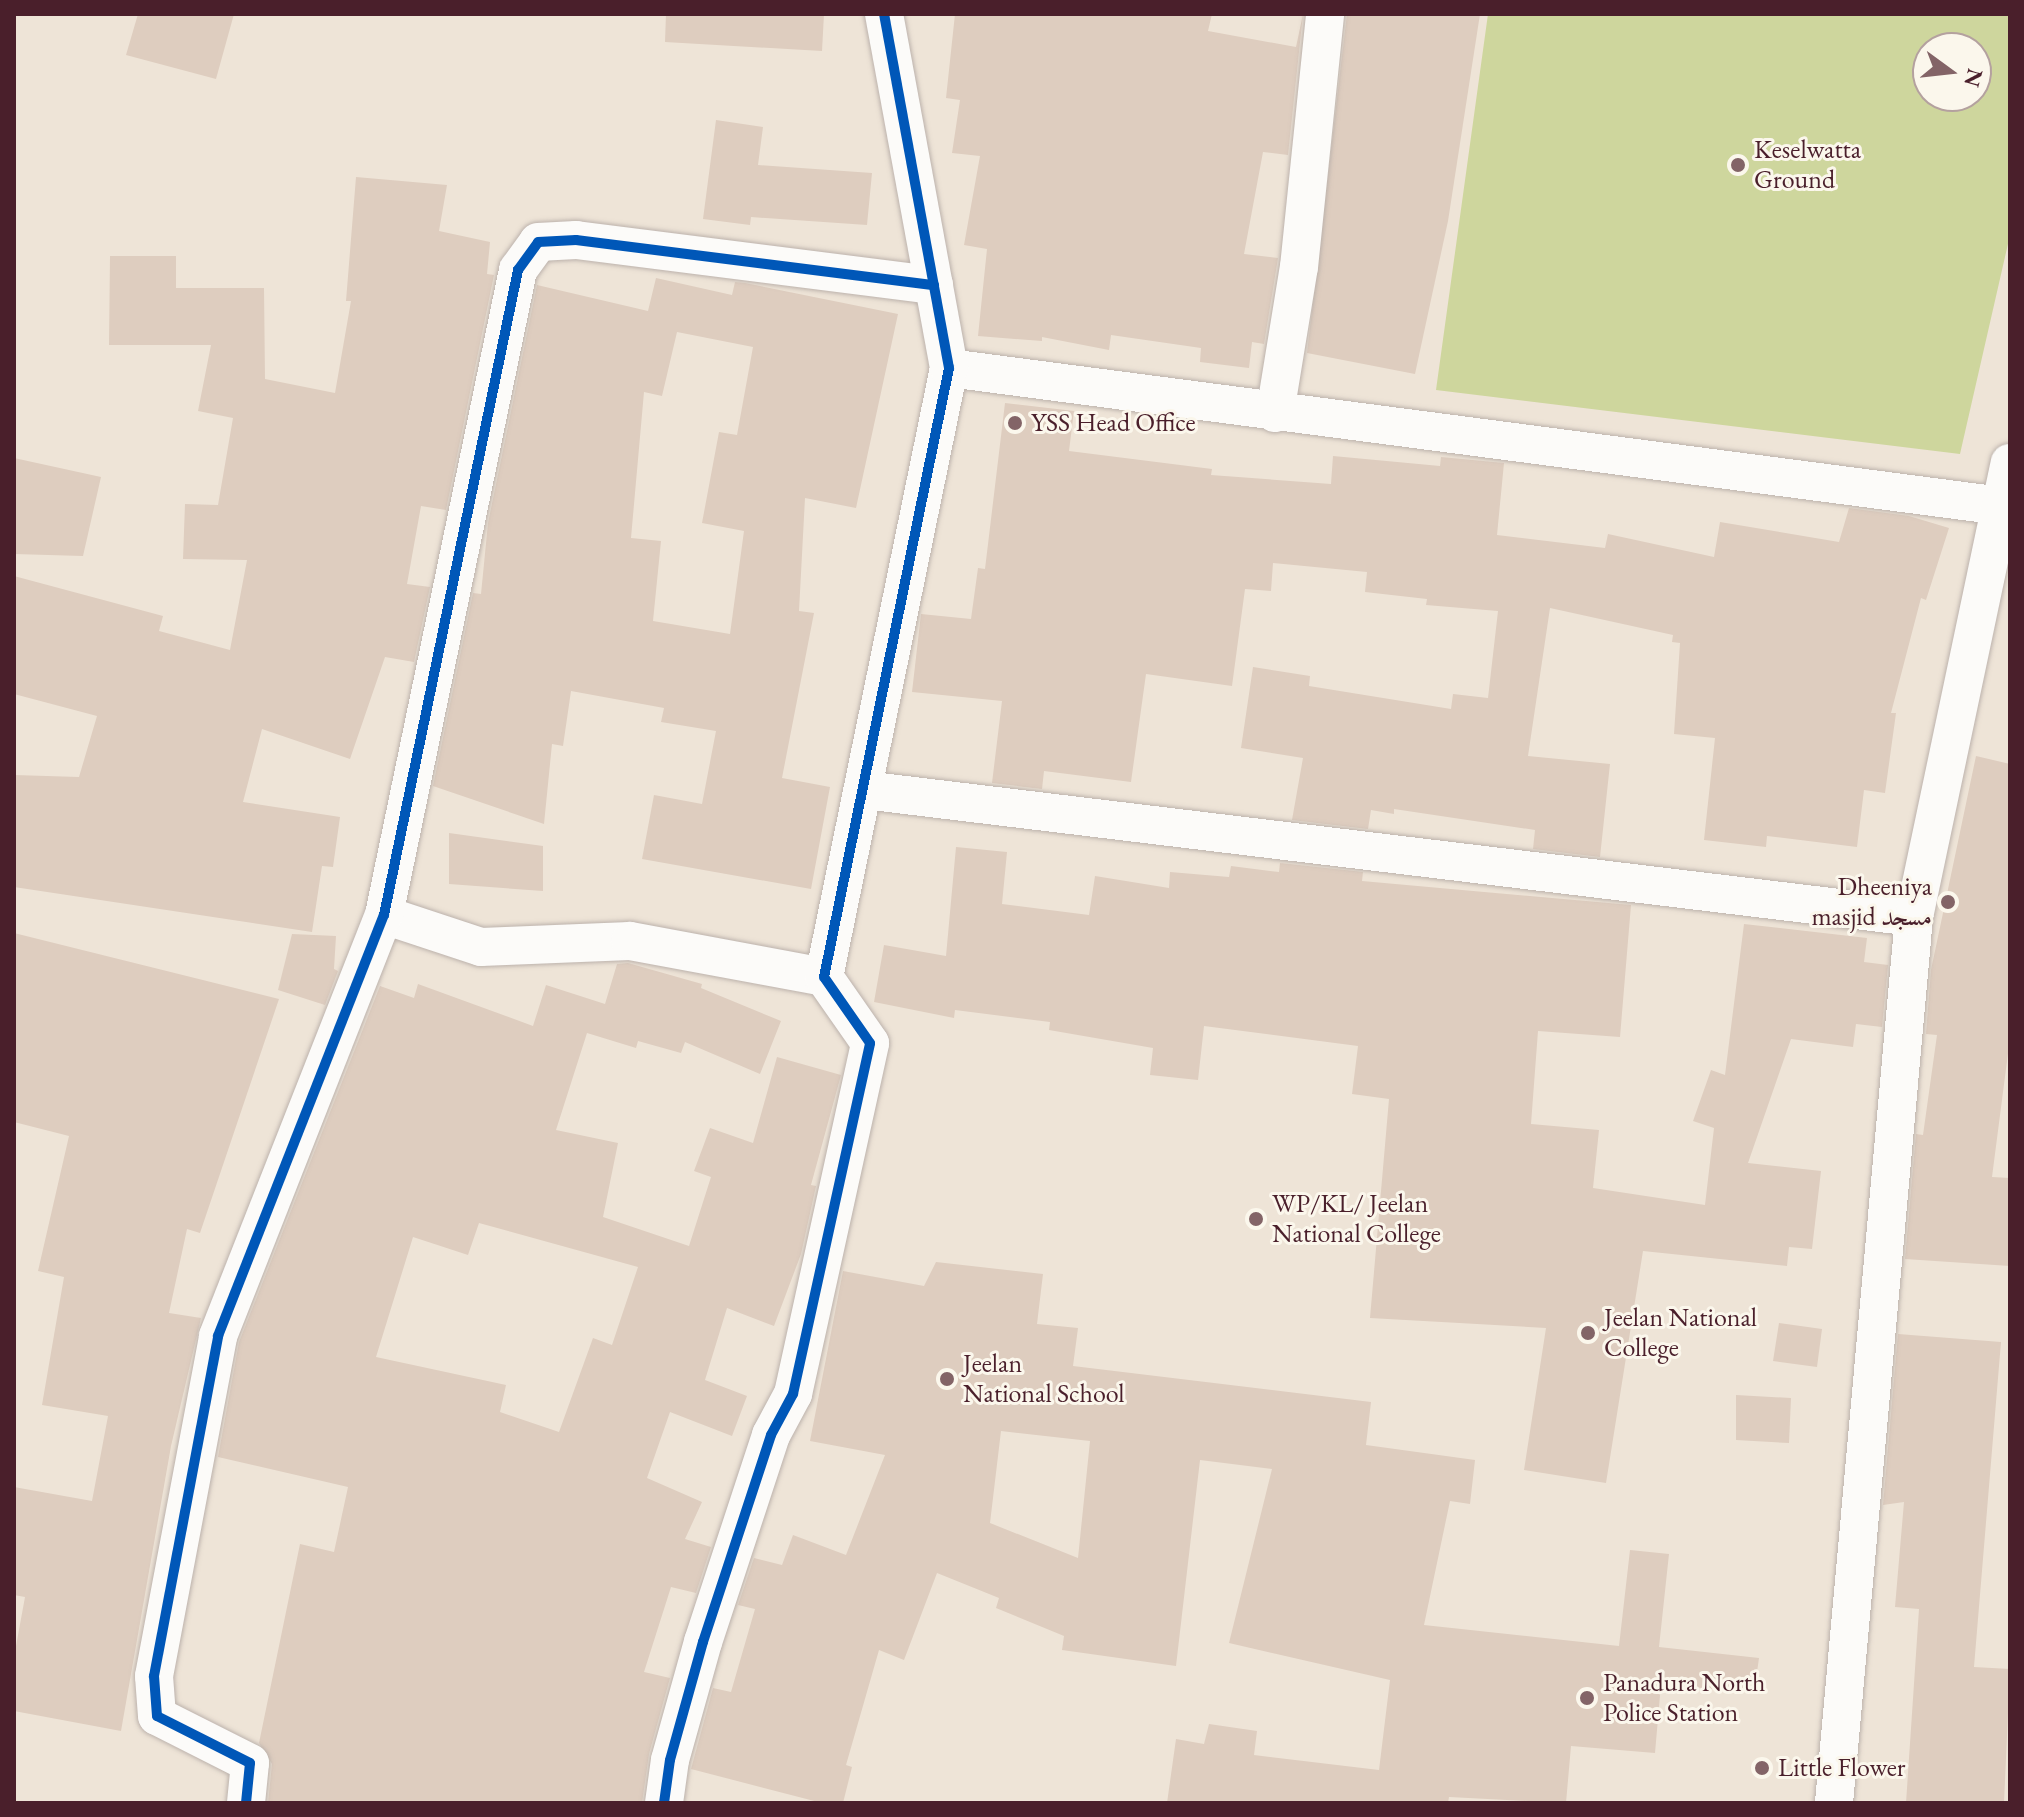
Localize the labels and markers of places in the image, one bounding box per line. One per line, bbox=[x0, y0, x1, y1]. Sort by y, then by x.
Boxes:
place label: Keselwatta Ground bbox=[1754, 134, 1861, 196]
marker: Keselwatta Ground bbox=[1729, 156, 1747, 174]
place label: YSS Head Office bbox=[1031, 407, 1196, 439]
marker: YSS Head Office bbox=[1006, 414, 1024, 432]
place label: Dheeniya masjid مسجد bbox=[1811, 871, 1932, 932]
marker: Dheeniya masjid مسجد bbox=[1939, 893, 1957, 911]
place label: WP/KL/ Jeelan National College bbox=[1272, 1188, 1441, 1250]
marker: WP/KL/ Jeelan National College bbox=[1247, 1210, 1265, 1228]
place label: Jeelan National College bbox=[1604, 1302, 1757, 1364]
marker: Jeelan National College bbox=[1579, 1324, 1597, 1342]
place label: Jeelan National School bbox=[963, 1348, 1125, 1410]
marker: Jeelan National School bbox=[938, 1370, 956, 1388]
place label: Panadura North Police Station bbox=[1603, 1667, 1765, 1728]
marker: Panadura North Police Station bbox=[1578, 1689, 1596, 1707]
place label: Little Flower bbox=[1778, 1752, 1905, 1784]
marker: Little Flower bbox=[1753, 1759, 1771, 1777]

